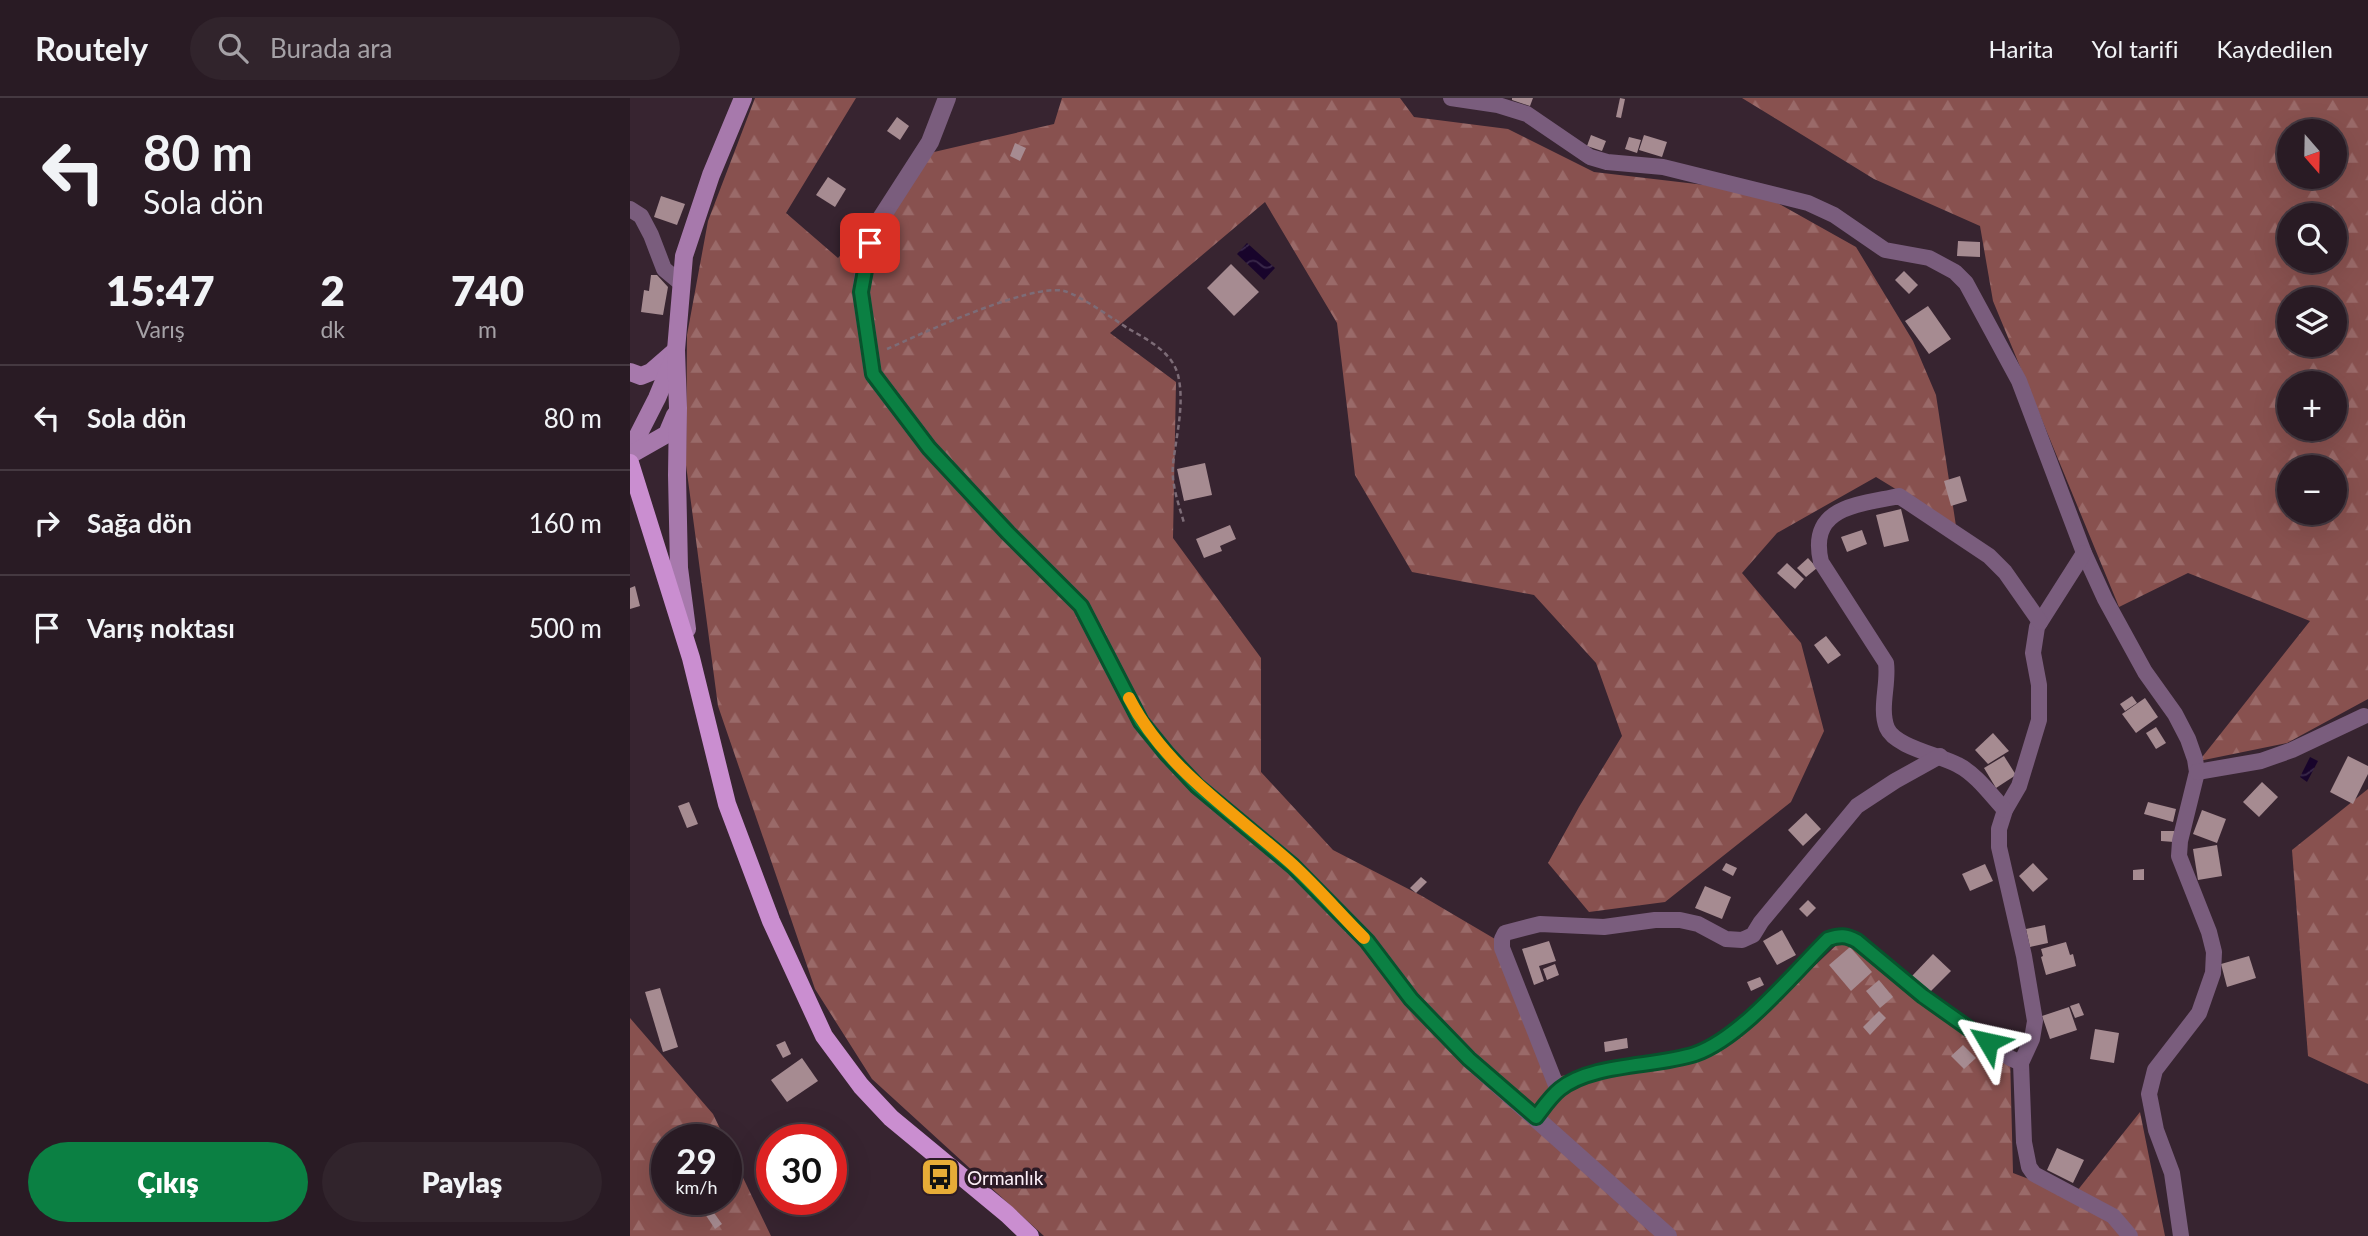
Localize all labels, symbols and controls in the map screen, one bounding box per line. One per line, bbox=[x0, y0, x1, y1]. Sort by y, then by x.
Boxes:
search box bbox=[190, 17, 680, 80]
text: Routely bbox=[35, 28, 148, 68]
icon: search bbox=[214, 29, 252, 67]
text: Burada ara bbox=[270, 32, 393, 64]
text: Harita bbox=[1989, 34, 2053, 63]
text: Yol tarifi bbox=[2091, 34, 2178, 63]
text: Kaydedilen bbox=[2216, 34, 2333, 63]
north arrow bbox=[2277, 119, 2347, 189]
map controls bbox=[2277, 119, 2347, 525]
text: 80 m bbox=[143, 123, 253, 181]
icon: left bbox=[28, 126, 119, 217]
text: Sola dön bbox=[143, 182, 264, 221]
button: search bbox=[2277, 203, 2347, 273]
pin bbox=[840, 213, 900, 273]
icon: arrive bbox=[851, 224, 889, 262]
text: 15:47 bbox=[106, 265, 215, 315]
text: 2 bbox=[321, 265, 345, 315]
text: 740 bbox=[451, 265, 524, 315]
button: layers bbox=[2277, 287, 2347, 357]
text: Varış bbox=[136, 315, 185, 343]
text: dk bbox=[320, 315, 345, 343]
text: m bbox=[478, 315, 497, 343]
button: + bbox=[2277, 371, 2347, 441]
icon: left bbox=[28, 399, 66, 437]
text: Sola dön bbox=[87, 402, 187, 434]
text: 80 m bbox=[544, 402, 602, 434]
button: − bbox=[2277, 455, 2347, 525]
icon: right bbox=[28, 504, 66, 542]
text: Sağa dön bbox=[87, 507, 192, 539]
text: 160 m bbox=[529, 507, 602, 539]
icon: arrive bbox=[28, 609, 66, 647]
text: Varış noktası bbox=[87, 612, 235, 644]
text: 500 m bbox=[529, 612, 602, 644]
position arrow bbox=[1951, 1005, 2025, 1079]
speed limit sign: 30 bbox=[756, 1124, 847, 1215]
text: 29 bbox=[676, 1139, 717, 1181]
button: Çıkış bbox=[28, 1142, 308, 1222]
button: Paylaş bbox=[322, 1142, 602, 1222]
bus stop icon: Ormanlık bbox=[919, 1156, 961, 1198]
place label: Ormanlık bbox=[967, 1166, 1044, 1189]
text: km/h bbox=[675, 1176, 718, 1198]

